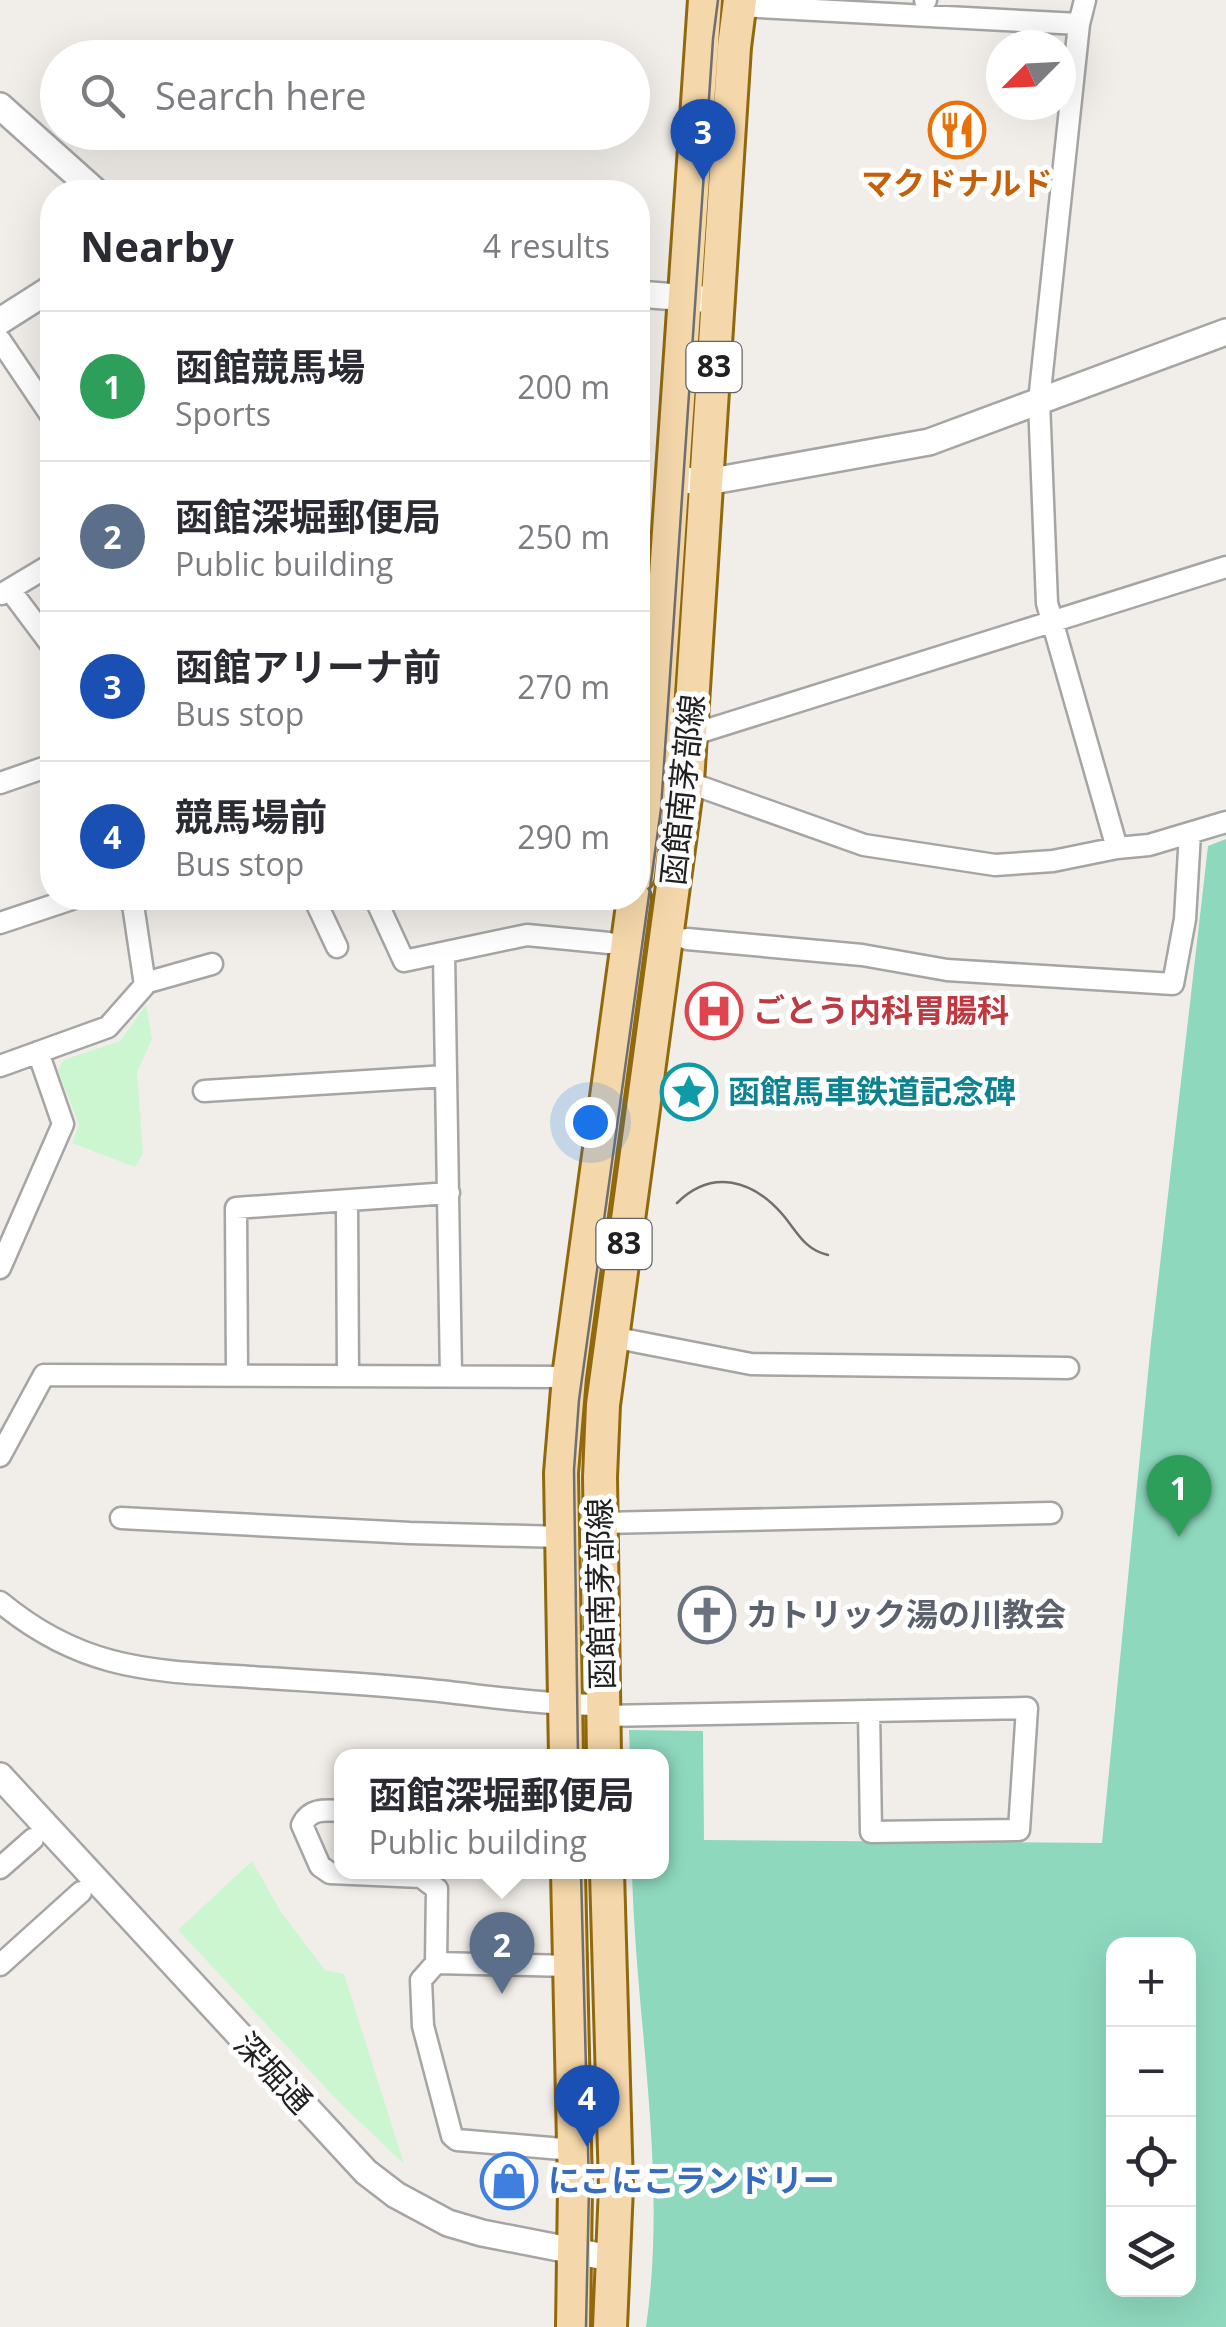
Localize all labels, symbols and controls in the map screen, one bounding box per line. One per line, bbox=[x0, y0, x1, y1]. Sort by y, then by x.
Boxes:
north arrow bbox=[986, 30, 1076, 120]
search box bbox=[40, 40, 650, 150]
icon: search bbox=[75, 68, 130, 123]
text: Search here bbox=[155, 69, 367, 121]
pin: 3 bbox=[670, 99, 736, 181]
restaurant icon: マクドナルド bbox=[927, 100, 987, 160]
place label: マクドナルド bbox=[861, 161, 1053, 204]
text: Nearby bbox=[80, 217, 234, 274]
text: 4 results bbox=[483, 224, 610, 267]
text: 函館競馬場 bbox=[175, 340, 365, 392]
road number: 83 bbox=[686, 342, 742, 392]
text: 1 bbox=[103, 365, 122, 408]
text: 200 m bbox=[517, 365, 610, 408]
text: Sports bbox=[175, 392, 271, 435]
text: 函館深堀郵便局 bbox=[175, 490, 441, 542]
text: 2 bbox=[103, 515, 122, 558]
text: 250 m bbox=[517, 515, 610, 558]
text: Public building bbox=[175, 542, 393, 585]
text: 函館アリーナ前 bbox=[175, 640, 441, 692]
text: 3 bbox=[103, 665, 122, 708]
text: 270 m bbox=[517, 665, 610, 708]
text: Bus stop bbox=[175, 692, 304, 735]
street label: 函館南茅部線 bbox=[650, 692, 713, 888]
text: 競馬場前 bbox=[175, 790, 327, 842]
text: 4 bbox=[103, 815, 122, 858]
text: 290 m bbox=[517, 815, 610, 858]
text: Bus stop bbox=[175, 842, 304, 885]
hospital icon: ごとう内科胃腸科 bbox=[684, 981, 744, 1041]
place label: ごとう内科胃腸科 bbox=[753, 988, 1009, 1031]
place icon: 函館馬車鉄道記念碑 bbox=[659, 1062, 719, 1122]
place label: 函館馬車鉄道記念碑 bbox=[728, 1069, 1016, 1112]
your location bbox=[565, 1097, 616, 1148]
road number: 83 bbox=[596, 1219, 652, 1269]
pin: 1 bbox=[1146, 1454, 1212, 1537]
street label: 函館南茅部線 bbox=[576, 1498, 623, 1690]
church icon: カトリック湯の川教会 bbox=[677, 1585, 737, 1645]
place label: カトリック湯の川教会 bbox=[746, 1592, 1066, 1635]
popup bbox=[334, 1749, 669, 1879]
text: 函館深堀郵便局 bbox=[368, 1768, 635, 1820]
text: Public building bbox=[368, 1820, 587, 1863]
pin: 2 bbox=[470, 1912, 534, 1994]
map controls bbox=[1106, 1937, 1196, 2297]
button: + bbox=[1106, 1937, 1196, 2027]
street label: 深堀通 bbox=[226, 2022, 323, 2122]
button: − bbox=[1106, 2027, 1196, 2117]
pin: 4 bbox=[554, 2064, 620, 2147]
button: locate bbox=[1106, 2117, 1196, 2207]
shop icon: にこにこランドリー bbox=[479, 2151, 539, 2211]
place label: にこにこランドリー bbox=[548, 2158, 835, 2201]
button: layers bbox=[1106, 2207, 1196, 2297]

